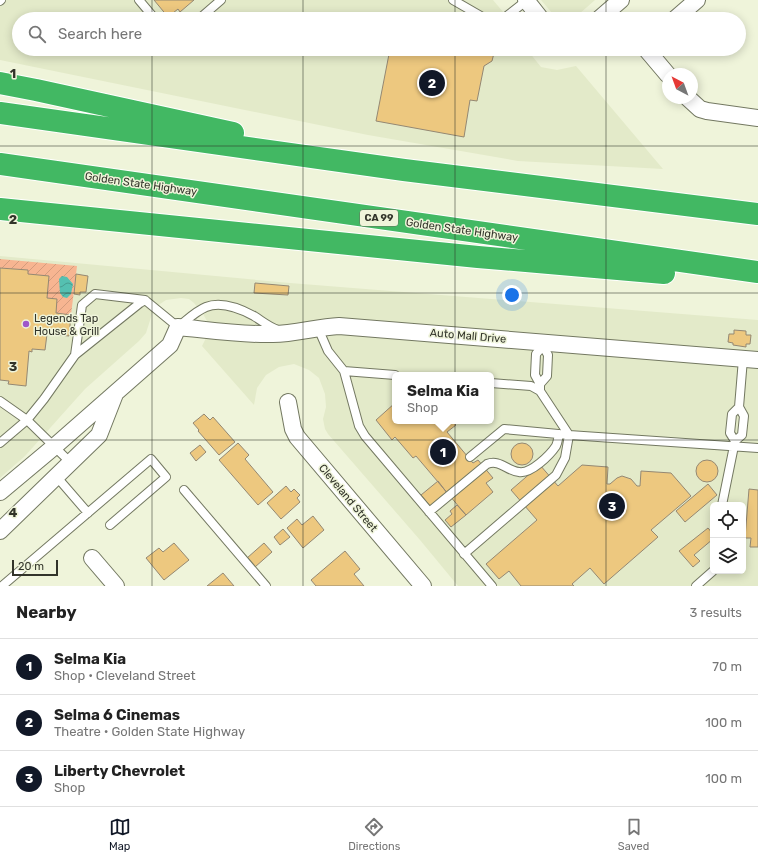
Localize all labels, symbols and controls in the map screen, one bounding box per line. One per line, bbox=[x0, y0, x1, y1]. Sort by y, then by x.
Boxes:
search box bbox=[12, 12, 746, 56]
icon: search bbox=[26, 23, 48, 45]
text: Search here bbox=[58, 25, 142, 43]
text: 1 bbox=[10, 66, 16, 81]
pin: 2 bbox=[419, 68, 445, 98]
north arrow bbox=[662, 68, 698, 104]
street label: Golden State Highway bbox=[84, 170, 198, 198]
road number: CA 99 bbox=[360, 210, 398, 226]
text: 2 bbox=[9, 212, 17, 227]
street label: Golden State Highway bbox=[405, 216, 519, 244]
your location bbox=[502, 285, 522, 305]
place label: Legends Tap House & Grill bbox=[34, 312, 99, 338]
marker: Legends Tap House & Grill bbox=[21, 319, 31, 329]
street label: Auto Mall Drive bbox=[429, 326, 507, 346]
text: 3 bbox=[9, 359, 18, 374]
popup bbox=[392, 372, 494, 424]
text: Selma Kia bbox=[407, 382, 479, 400]
text: Shop bbox=[407, 400, 438, 415]
pin: 1 bbox=[430, 437, 456, 467]
street label: Cleveland Street bbox=[316, 461, 381, 535]
pin: 3 bbox=[599, 491, 625, 521]
map controls bbox=[710, 502, 746, 574]
button: locate bbox=[710, 502, 746, 538]
text: 4 bbox=[9, 505, 18, 520]
button: layers bbox=[710, 538, 746, 574]
scale bar bbox=[12, 558, 58, 577]
text: 20 m bbox=[18, 560, 44, 573]
text: Nearby bbox=[16, 602, 77, 622]
text: 3 results bbox=[690, 605, 742, 620]
text: Selma Kia bbox=[54, 650, 126, 668]
text: 1 bbox=[26, 659, 32, 674]
text: 70 m bbox=[712, 659, 742, 674]
text: Shop · Cleveland Street bbox=[54, 668, 196, 683]
text: Selma 6 Cinemas bbox=[54, 706, 180, 724]
text: 2 bbox=[25, 715, 33, 730]
text: 100 m bbox=[705, 715, 742, 730]
text: Theatre · Golden State Highway bbox=[54, 724, 245, 739]
text: Liberty Chevrolet bbox=[54, 762, 185, 780]
text: 3 bbox=[25, 771, 33, 786]
text: 100 m bbox=[705, 771, 742, 786]
text: Shop bbox=[54, 780, 85, 795]
tab: Map bbox=[109, 816, 131, 853]
tab: Directions bbox=[348, 816, 400, 853]
tab: Saved bbox=[618, 816, 649, 853]

